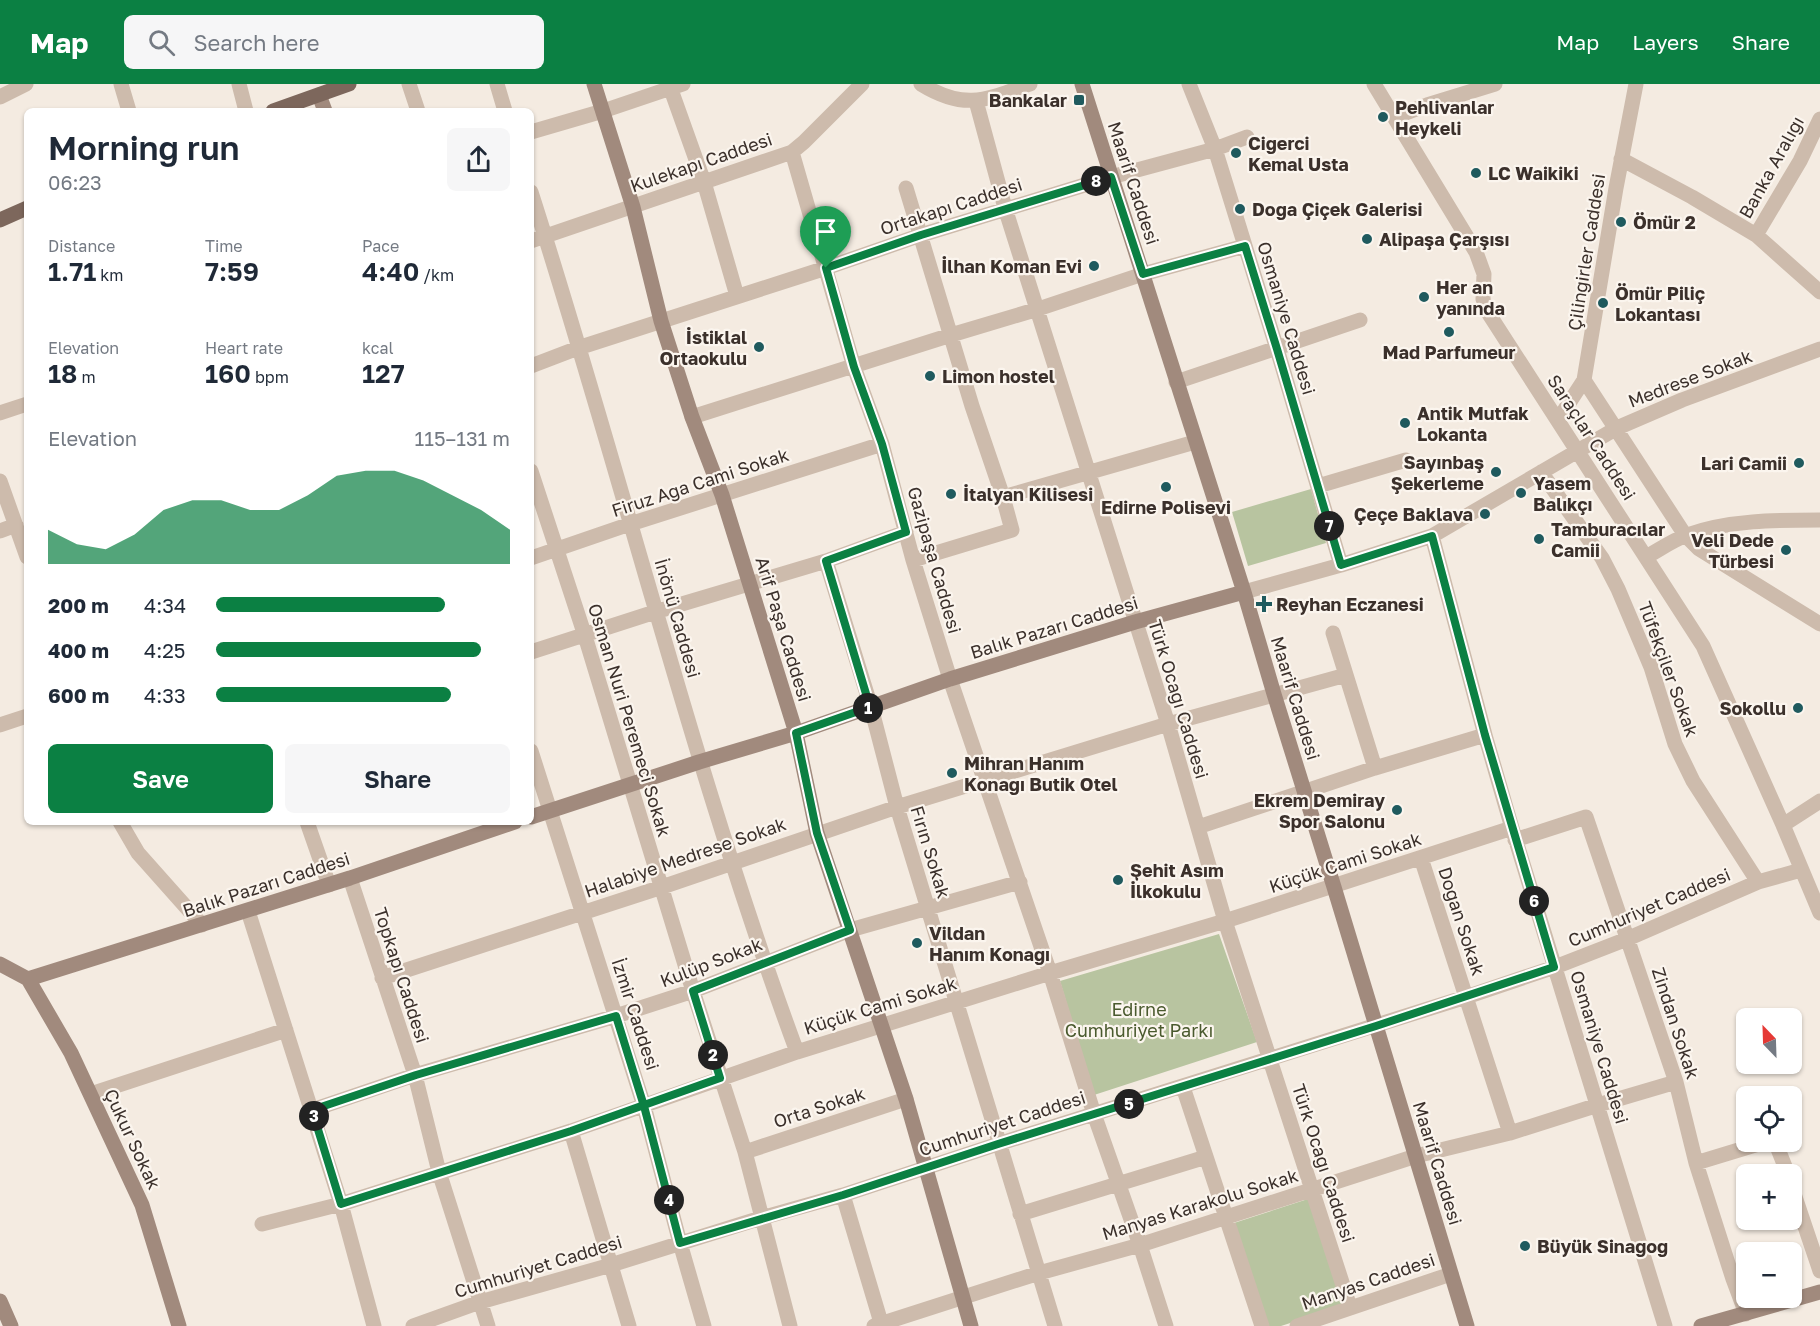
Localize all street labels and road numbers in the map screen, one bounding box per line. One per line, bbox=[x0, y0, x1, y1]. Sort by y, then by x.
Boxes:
street label: Banka Aralığı bbox=[1734, 112, 1808, 222]
street label: Maarif Caddesi bbox=[1104, 119, 1164, 247]
street label: Kulekapı Caddesi bbox=[627, 127, 775, 197]
street label: Çilingirler Caddesi bbox=[1563, 172, 1609, 332]
street label: Ortakapı Caddesi bbox=[877, 173, 1025, 239]
street label: Osmaniye Caddesi bbox=[1253, 239, 1321, 397]
street label: Medrese Sokak bbox=[1625, 344, 1755, 412]
street label: Saraçlar Caddesi bbox=[1543, 370, 1641, 504]
street label: Firuz Ağa Cami Sokak bbox=[609, 443, 791, 521]
street label: Gazipaşa Caddesi bbox=[904, 484, 966, 636]
street label: Arif Paşa Caddesi bbox=[752, 554, 816, 704]
street label: İnönü Caddesi bbox=[650, 556, 706, 680]
street label: Balık Pazarı Caddesi bbox=[967, 591, 1141, 663]
street label: Tüfekçiler Sokak bbox=[1634, 598, 1704, 740]
street label: Osman Nuri Peremeci Sokak bbox=[584, 601, 676, 839]
street label: Türk Ocağı Caddesi bbox=[1144, 617, 1214, 781]
street label: Maarif Caddesi bbox=[1267, 634, 1325, 762]
street label: Fırın Sokak bbox=[907, 803, 955, 901]
street label: Halabiye Medrese Sokak bbox=[581, 812, 789, 902]
street label: Küçük Cami Sokak bbox=[1266, 827, 1424, 897]
street label: Balık Pazarı Caddesi bbox=[180, 847, 352, 921]
street label: Cumhuriyet Caddesi bbox=[1565, 863, 1733, 951]
street label: Doğan Sokak bbox=[1434, 864, 1490, 978]
street label: Topkapı Caddesi bbox=[370, 904, 434, 1046]
street label: Kulüp Sokak bbox=[657, 932, 765, 992]
street label: İzmir Caddesi bbox=[608, 955, 664, 1073]
street label: Zindan Sokak bbox=[1648, 964, 1704, 1082]
street label: Osmaniye Caddesi bbox=[1566, 968, 1634, 1126]
street label: Küçük Cami Sokak bbox=[801, 971, 959, 1039]
street label: Türk Ocağı Caddesi bbox=[1288, 1081, 1360, 1245]
street label: Orta Sokak bbox=[770, 1082, 868, 1132]
street label: Çukur Sokak bbox=[100, 1085, 166, 1193]
street label: Cumhuriyet Caddesi bbox=[916, 1086, 1088, 1160]
street label: Maarif Caddesi bbox=[1409, 1099, 1467, 1227]
street label: Manyas Karakolu Sokak bbox=[1099, 1164, 1301, 1244]
street label: Cumhuriyet Caddesi bbox=[452, 1230, 624, 1302]
street label: Manyas Caddesi bbox=[1298, 1248, 1438, 1314]

